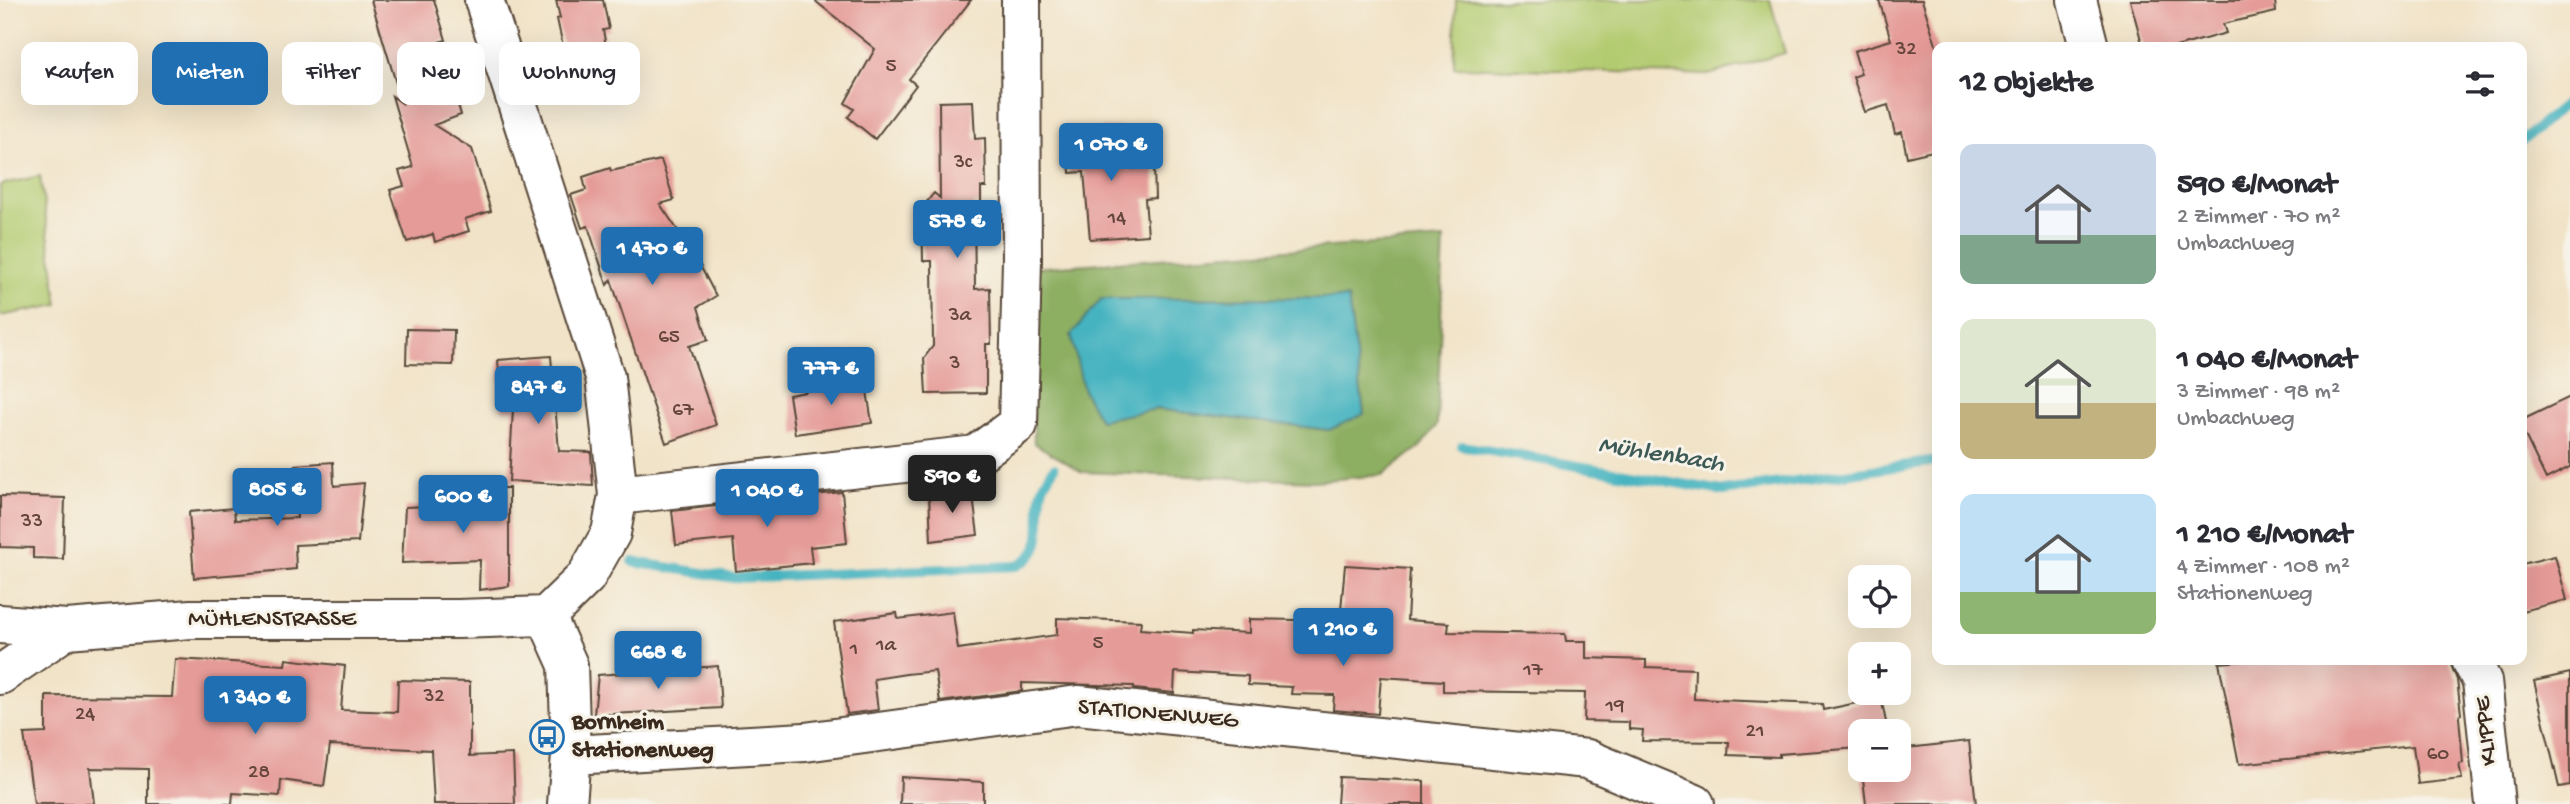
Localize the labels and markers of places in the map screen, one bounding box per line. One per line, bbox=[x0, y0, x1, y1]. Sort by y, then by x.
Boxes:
pin: 1 070 € bbox=[1046, 124, 1176, 183]
pin: 578 € bbox=[908, 201, 1006, 260]
pin: 1 470 € bbox=[587, 228, 717, 287]
pin: 777 € bbox=[782, 348, 880, 407]
pin: 847 € bbox=[489, 366, 587, 426]
pin: 590 € bbox=[903, 456, 1001, 515]
pin: 805 € bbox=[228, 468, 326, 528]
pin: 1 040 € bbox=[702, 470, 832, 529]
pin: 600 € bbox=[414, 476, 512, 535]
pin: 1 210 € bbox=[1278, 608, 1408, 668]
pin: 668 € bbox=[609, 632, 707, 691]
pin: 1 340 € bbox=[190, 676, 320, 736]
place label: Bornheim Stationenweg bbox=[571, 709, 714, 766]
bus stop icon: Bornheim Stationenweg bbox=[528, 718, 566, 756]

